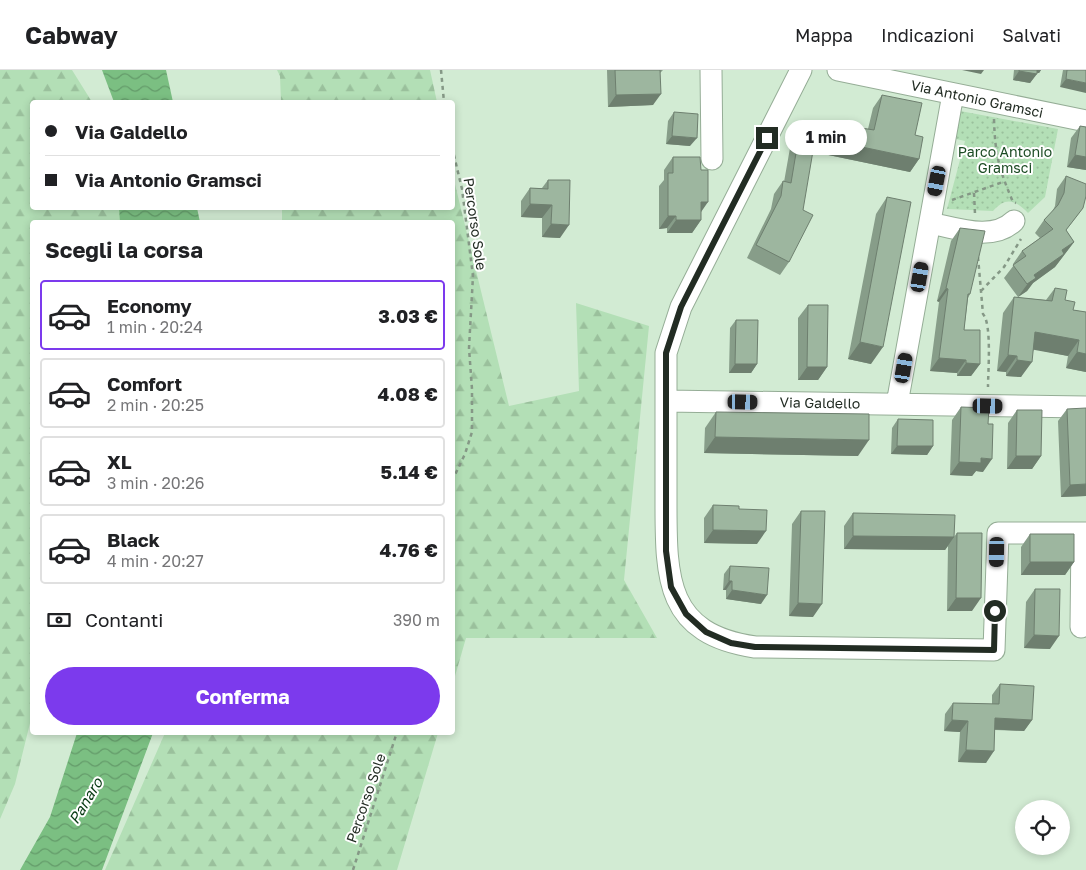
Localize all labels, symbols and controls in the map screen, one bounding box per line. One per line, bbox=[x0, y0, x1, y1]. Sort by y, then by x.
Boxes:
text: Cabway bbox=[25, 20, 118, 49]
text: Mappa bbox=[795, 24, 853, 46]
text: Indicazioni bbox=[881, 24, 974, 46]
text: Salvati bbox=[1002, 24, 1061, 46]
street label: Via Antonio Gramsci bbox=[909, 76, 1045, 121]
text: Via Galdello bbox=[75, 120, 188, 143]
callout: 1 min bbox=[784, 120, 867, 156]
route end bbox=[756, 127, 778, 149]
text: 1 min bbox=[806, 127, 846, 147]
park label: Parco Antonio Gramsci bbox=[958, 143, 1052, 176]
car bbox=[926, 165, 947, 197]
text: Via Antonio Gramsci bbox=[75, 168, 262, 191]
street label: Percorso Sole bbox=[461, 177, 490, 271]
text: Scegli la corsa bbox=[45, 236, 203, 263]
car bbox=[910, 261, 929, 293]
icon: car bbox=[47, 293, 92, 338]
text: Economy bbox=[107, 294, 192, 317]
text: 3.03 € bbox=[378, 304, 438, 327]
text: 1 min · 20:24 bbox=[107, 317, 203, 337]
car bbox=[894, 352, 913, 384]
icon: car bbox=[47, 371, 92, 416]
text: Comfort bbox=[107, 372, 182, 395]
text: 4.08 € bbox=[377, 382, 438, 405]
street label: Via Galdello bbox=[780, 393, 860, 412]
car bbox=[727, 394, 758, 410]
text: 2 min · 20:25 bbox=[107, 395, 204, 415]
car bbox=[972, 398, 1003, 414]
icon: car bbox=[47, 449, 92, 494]
text: XL bbox=[107, 450, 132, 473]
text: 5.14 € bbox=[381, 460, 438, 483]
text: 3 min · 20:26 bbox=[107, 473, 204, 493]
icon: car bbox=[47, 527, 92, 572]
text: Black bbox=[107, 528, 160, 551]
car bbox=[989, 537, 1004, 567]
text: 4.76 € bbox=[379, 538, 438, 561]
text: 4 min · 20:27 bbox=[107, 551, 204, 571]
route start bbox=[984, 600, 1006, 622]
icon: cash bbox=[45, 606, 73, 634]
text: Contanti bbox=[85, 608, 163, 631]
text: 390 m bbox=[393, 610, 440, 630]
button: Conferma bbox=[45, 667, 440, 725]
street label: Percorso Sole bbox=[342, 751, 389, 845]
water label: Panaro bbox=[64, 773, 106, 827]
map controls bbox=[1015, 800, 1070, 855]
button: locate bbox=[1015, 800, 1070, 855]

